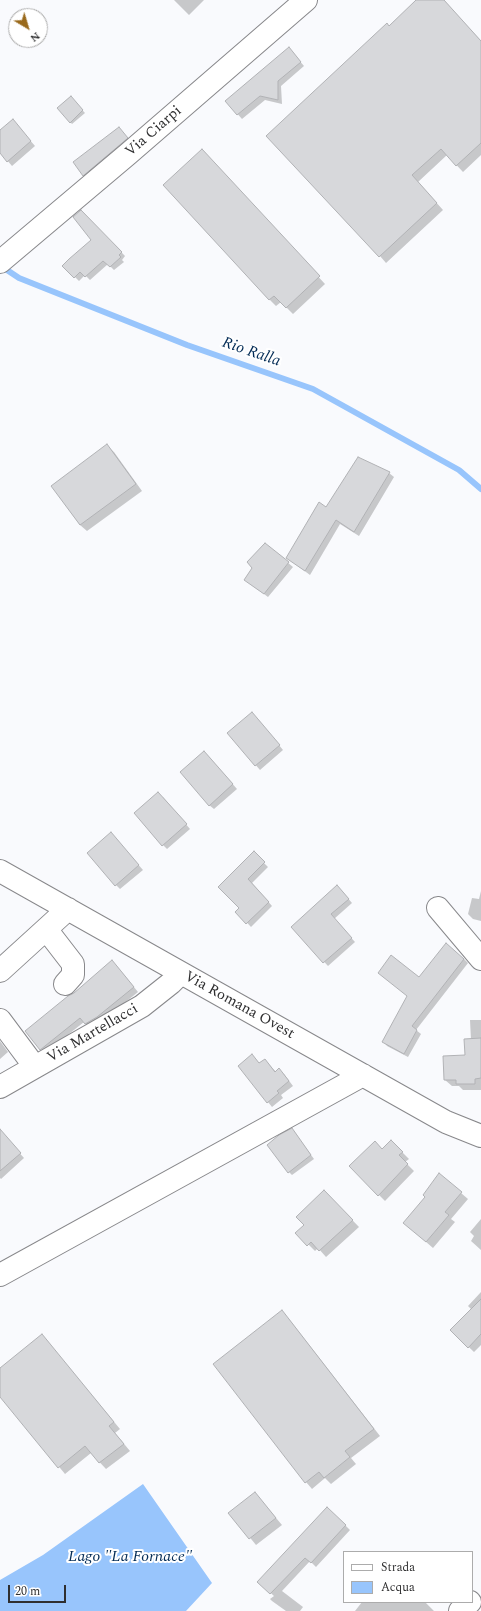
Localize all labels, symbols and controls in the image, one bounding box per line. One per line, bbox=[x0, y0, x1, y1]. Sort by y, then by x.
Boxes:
north arrow bbox=[8, 8, 48, 48]
text: N bbox=[26, 28, 44, 47]
street label: Via Ciarpi bbox=[122, 103, 186, 161]
water label: Rio Ralla bbox=[219, 334, 283, 372]
street label: Via Romana Ovest bbox=[181, 968, 297, 1044]
street label: Via Martellacci bbox=[44, 1001, 142, 1067]
water label: Lago "La Fornace" bbox=[68, 1548, 192, 1568]
legend bbox=[343, 1551, 473, 1603]
text: Strada bbox=[381, 1558, 415, 1577]
scale bar bbox=[10, 1577, 68, 1603]
text: Acqua bbox=[381, 1578, 415, 1597]
text: 20 m bbox=[15, 1582, 40, 1601]

